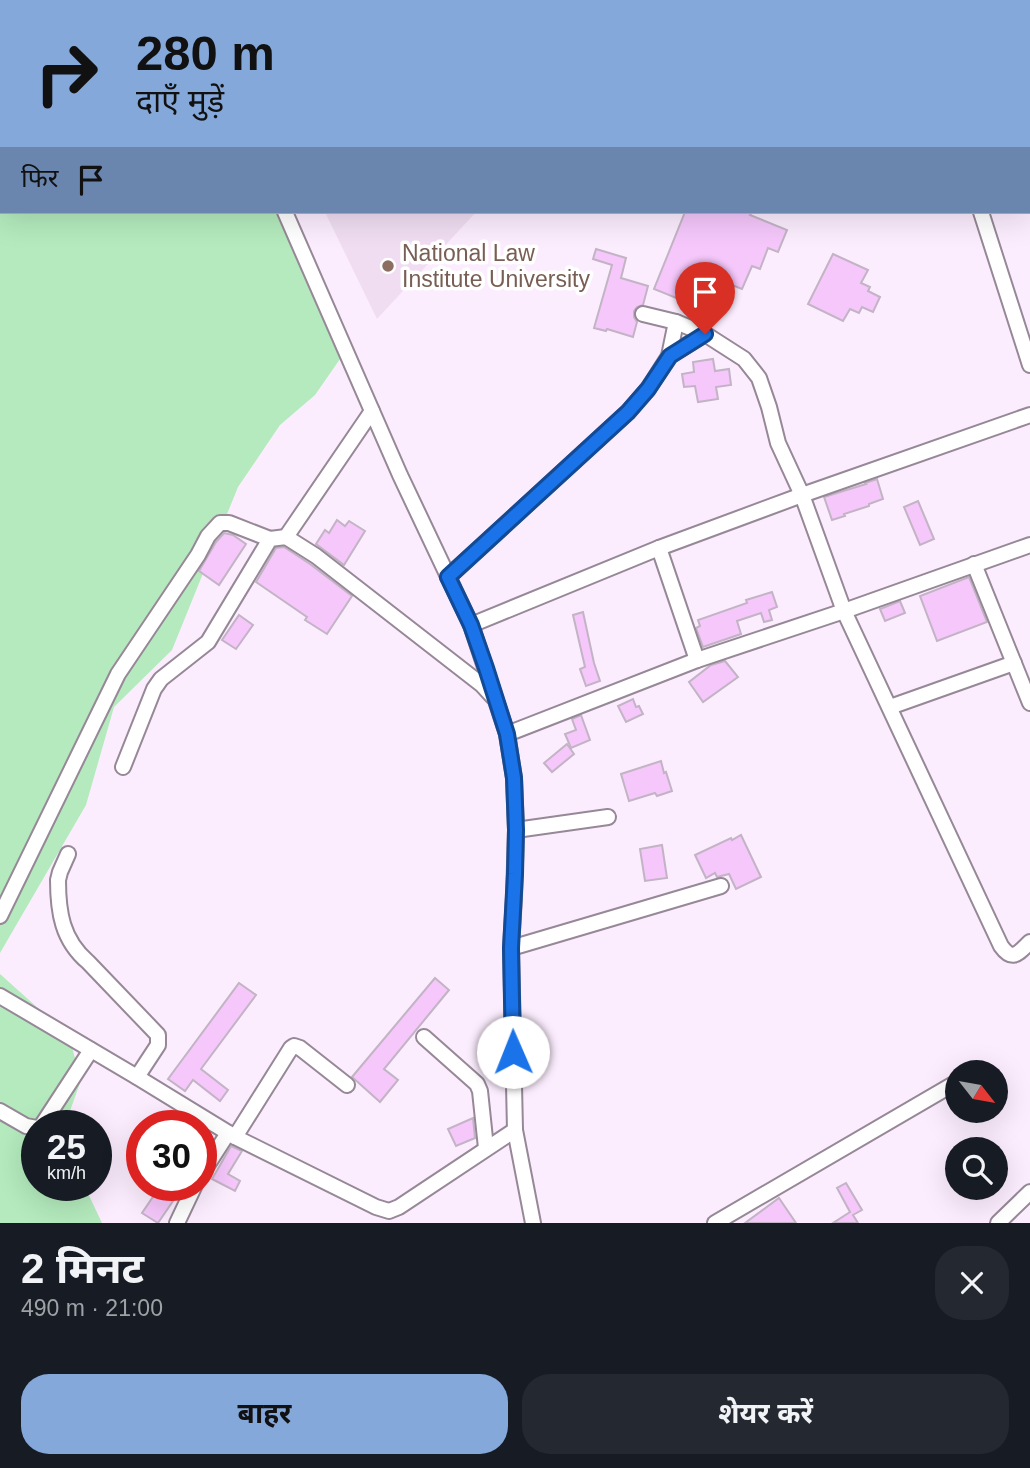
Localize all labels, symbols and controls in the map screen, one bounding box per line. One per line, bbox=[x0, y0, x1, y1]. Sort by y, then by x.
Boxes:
text: 280 m bbox=[136, 26, 275, 80]
icon: right bbox=[21, 28, 112, 119]
text: दाएँ मुड़ें bbox=[136, 83, 224, 119]
icon: arrive bbox=[72, 161, 110, 199]
text: फिर bbox=[21, 163, 58, 193]
place label: National Law Institute University bbox=[402, 240, 590, 292]
marker: National Law Institute University bbox=[380, 258, 396, 274]
pin bbox=[675, 262, 735, 334]
icon: arrive bbox=[686, 273, 724, 311]
position arrow bbox=[476, 1015, 550, 1089]
north arrow bbox=[945, 1060, 1008, 1124]
map controls bbox=[945, 1060, 1008, 1200]
speed limit sign: 30 bbox=[126, 1110, 217, 1201]
text: 25 bbox=[47, 1127, 86, 1166]
button: search bbox=[945, 1137, 1008, 1200]
text: km/h bbox=[47, 1163, 86, 1183]
text: 2 मिनट bbox=[21, 1245, 144, 1292]
button: close bbox=[935, 1246, 1009, 1320]
text: 490 m · 21:00 bbox=[21, 1295, 163, 1321]
button: बाहर bbox=[21, 1374, 508, 1454]
button: शेयर करें bbox=[522, 1374, 1009, 1454]

